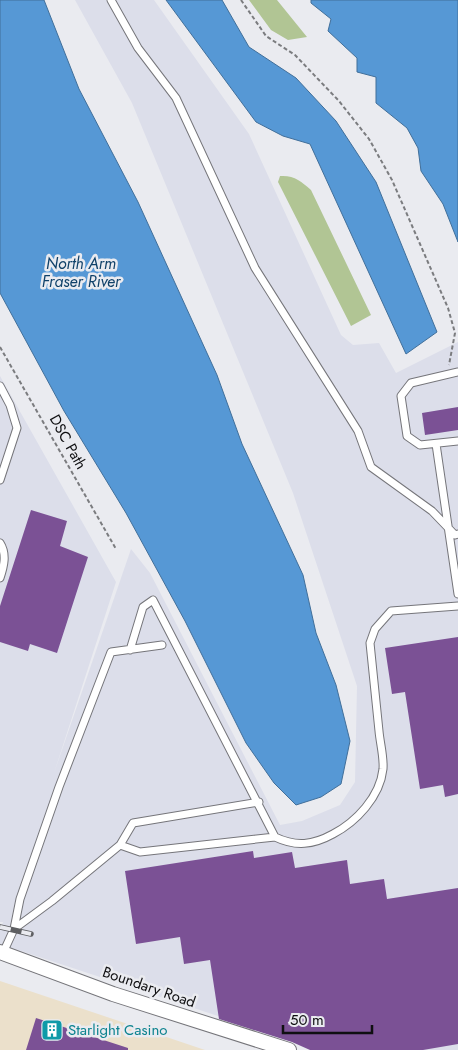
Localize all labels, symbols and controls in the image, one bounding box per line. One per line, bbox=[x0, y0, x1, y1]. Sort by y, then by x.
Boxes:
water label: North Arm Fraser River bbox=[42, 252, 122, 293]
street label: DSC Path bbox=[44, 411, 92, 473]
street label: Boundary Road bbox=[99, 961, 199, 1013]
scale bar bbox=[283, 1002, 372, 1034]
text: 50 m bbox=[290, 1009, 324, 1031]
building icon: Starlight Casino bbox=[40, 1018, 64, 1042]
place label: Starlight Casino bbox=[68, 1019, 168, 1041]

